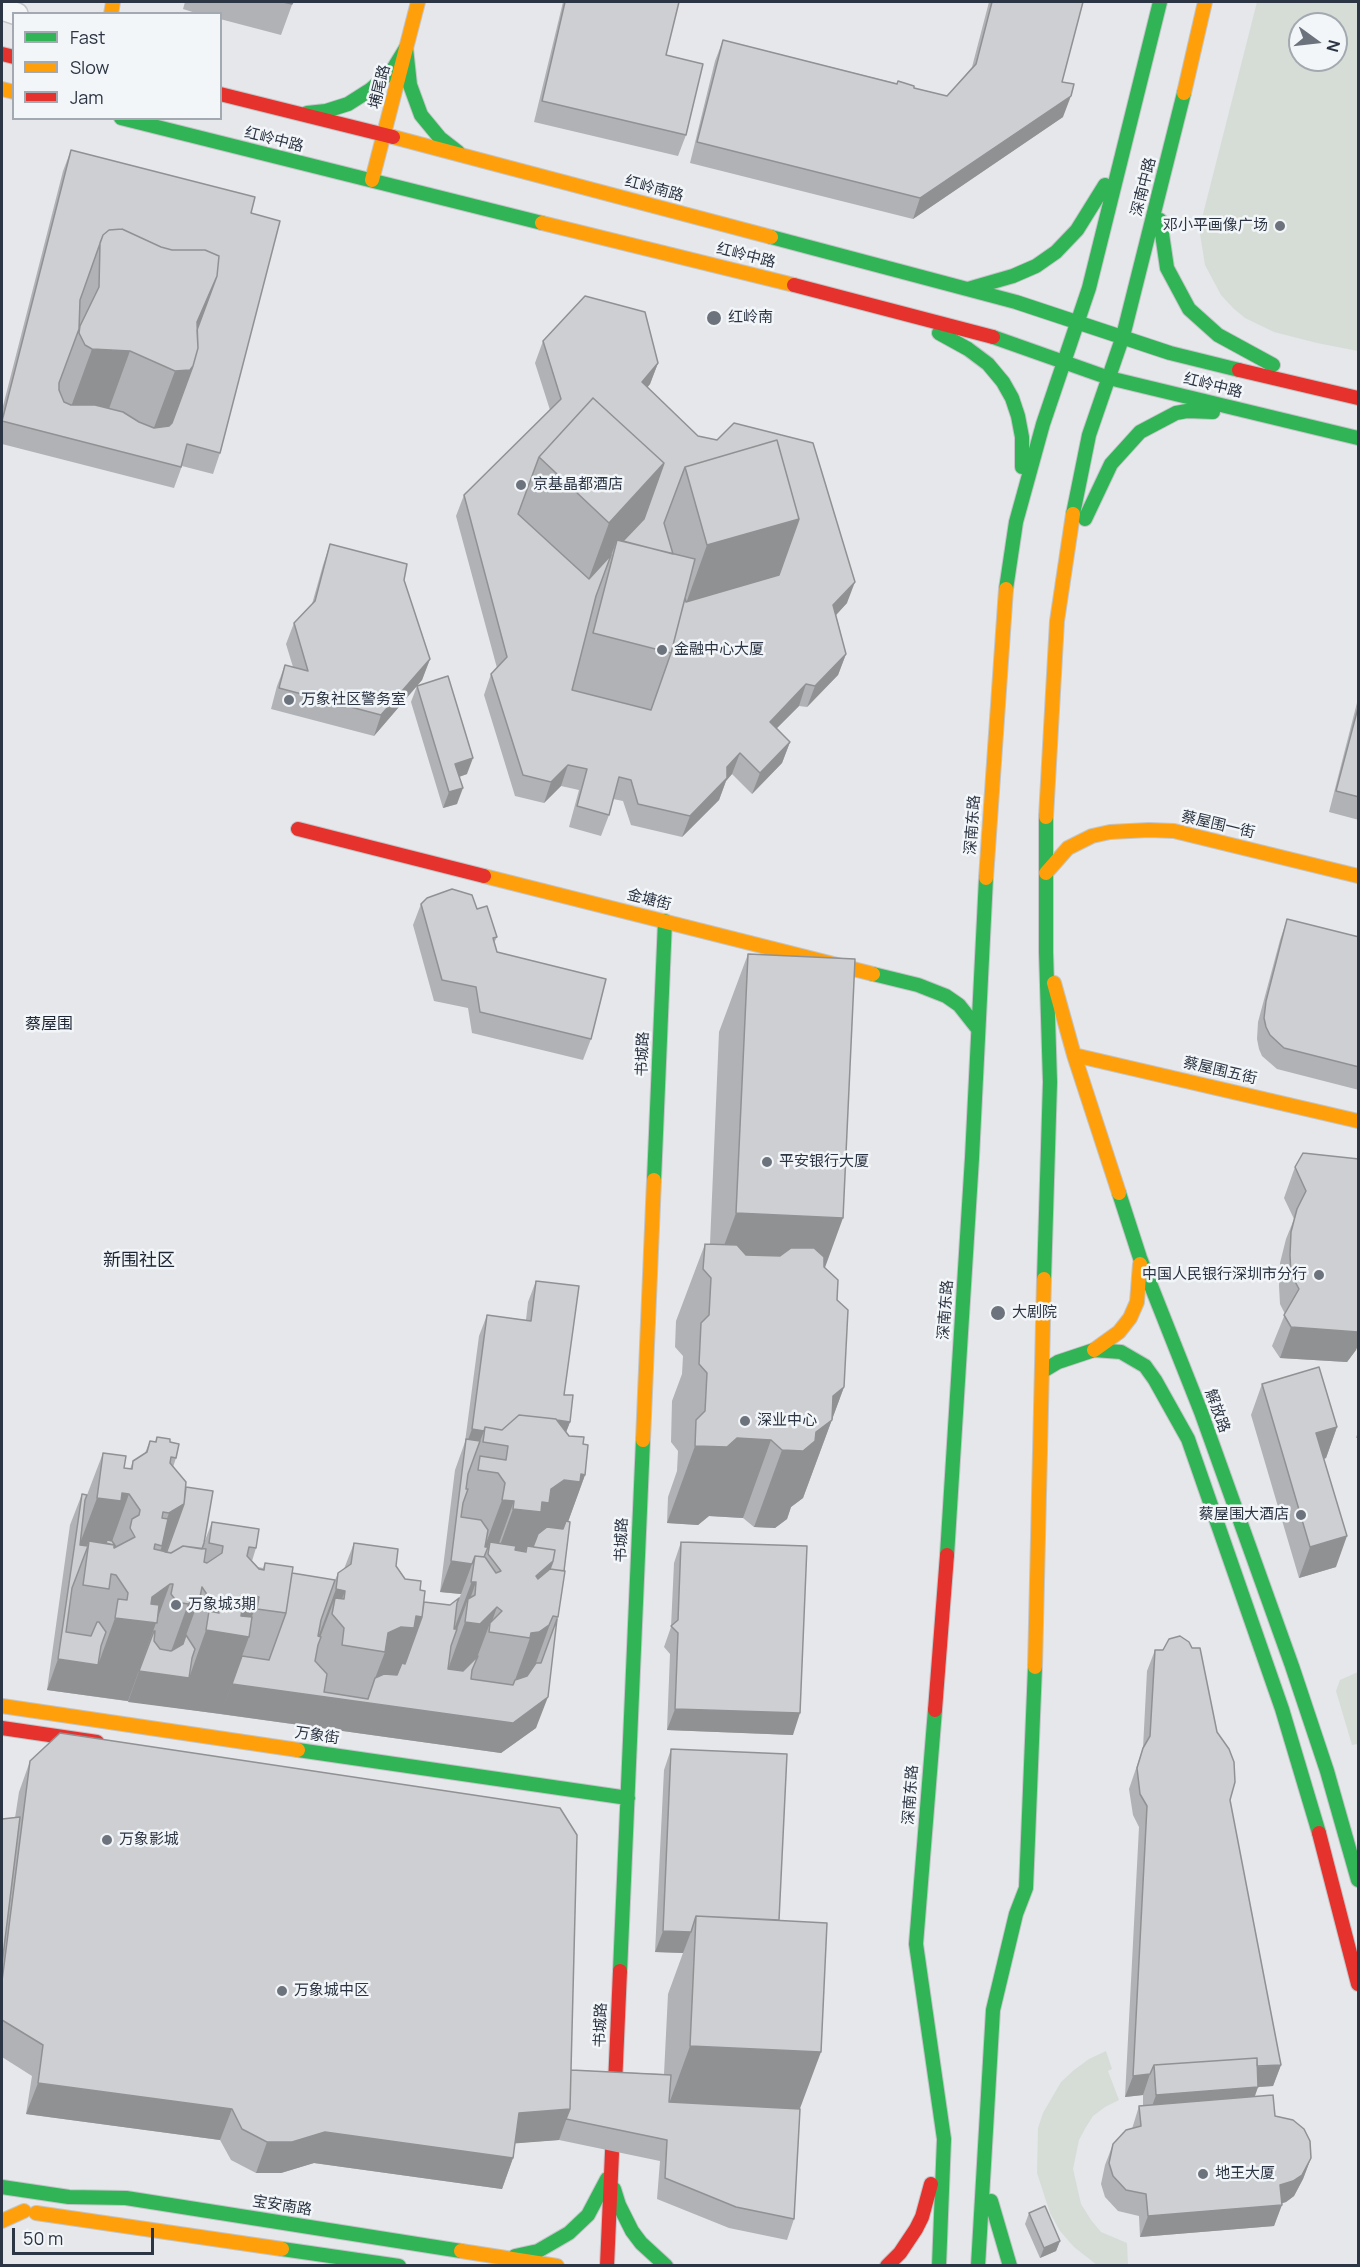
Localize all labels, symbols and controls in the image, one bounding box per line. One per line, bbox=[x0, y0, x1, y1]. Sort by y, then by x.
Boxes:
legend bbox=[12, 12, 222, 120]
north arrow bbox=[1288, 12, 1348, 72]
text: Fast bbox=[70, 25, 105, 49]
text: N bbox=[1321, 38, 1346, 55]
text: Slow bbox=[70, 55, 109, 79]
street label: 埔尾路 bbox=[366, 63, 394, 111]
text: Jam bbox=[70, 85, 104, 109]
street label: 红岭中路 bbox=[243, 124, 305, 156]
street label: 深南中路 bbox=[1128, 156, 1160, 218]
street label: 红岭南路 bbox=[623, 173, 685, 205]
place label: 邓小平画像广场 bbox=[1163, 217, 1268, 235]
marker: 邓小平画像广场 bbox=[1273, 219, 1287, 233]
street label: 红岭中路 bbox=[715, 240, 777, 272]
marker: 红岭南 bbox=[705, 309, 723, 327]
place label: 红岭南 bbox=[728, 309, 773, 327]
street label: 红岭中路 bbox=[1182, 370, 1244, 402]
place label: 京基晶都酒店 bbox=[533, 476, 623, 494]
marker: 京基晶都酒店 bbox=[514, 478, 528, 492]
place label: 金融中心大厦 bbox=[674, 641, 764, 659]
marker: 金融中心大厦 bbox=[655, 643, 669, 657]
place label: 万象社区警务室 bbox=[301, 691, 406, 709]
marker: 万象社区警务室 bbox=[282, 693, 296, 707]
street label: 深南东路 bbox=[962, 794, 984, 856]
street label: 蔡屋围一街 bbox=[1179, 808, 1257, 842]
street label: 金塘街 bbox=[625, 886, 673, 914]
district label: 蔡屋围 bbox=[25, 1015, 73, 1035]
street label: 书城路 bbox=[633, 1031, 653, 1077]
street label: 蔡屋围五街 bbox=[1181, 1054, 1259, 1088]
place label: 平安银行大厦 bbox=[779, 1153, 869, 1171]
marker: 平安银行大厦 bbox=[760, 1155, 774, 1169]
district label: 新围社区 bbox=[103, 1250, 175, 1272]
place label: 中国人民银行深圳市分行 bbox=[1142, 1266, 1307, 1284]
marker: 中国人民银行深圳市分行 bbox=[1312, 1268, 1326, 1282]
street label: 深南东路 bbox=[935, 1279, 957, 1341]
marker: 大剧院 bbox=[989, 1304, 1007, 1322]
place label: 大剧院 bbox=[1012, 1304, 1057, 1322]
street label: 解放路 bbox=[1201, 1387, 1233, 1435]
place label: 深业中心 bbox=[757, 1412, 817, 1430]
marker: 深业中心 bbox=[738, 1414, 752, 1428]
place label: 蔡屋围大酒店 bbox=[1199, 1506, 1289, 1524]
marker: 蔡屋围大酒店 bbox=[1294, 1508, 1308, 1522]
street label: 书城路 bbox=[612, 1517, 632, 1563]
place label: 万象城3期 bbox=[188, 1596, 256, 1614]
marker: 万象城3期 bbox=[169, 1598, 183, 1612]
street label: 万象街 bbox=[293, 1724, 341, 1748]
street label: 深南东路 bbox=[900, 1764, 922, 1826]
place label: 万象影城 bbox=[119, 1831, 179, 1849]
marker: 万象影城 bbox=[100, 1833, 114, 1847]
place label: 万象城中区 bbox=[294, 1982, 369, 2000]
marker: 万象城中区 bbox=[275, 1984, 289, 1998]
street label: 书城路 bbox=[591, 2002, 611, 2048]
place label: 地王大厦 bbox=[1215, 2165, 1275, 2183]
marker: 地王大厦 bbox=[1196, 2167, 1210, 2181]
street label: 宝安南路 bbox=[251, 2192, 313, 2220]
scale bar bbox=[15, 2216, 158, 2254]
text: 50 m bbox=[23, 2226, 63, 2250]

